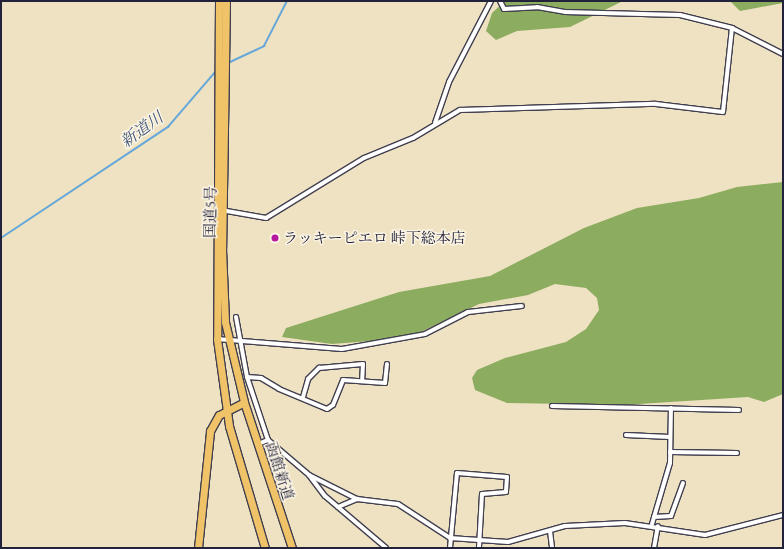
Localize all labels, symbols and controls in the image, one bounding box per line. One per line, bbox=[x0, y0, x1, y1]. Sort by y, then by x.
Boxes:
water label: 新道川 bbox=[117, 108, 167, 152]
street label: 国道5号 bbox=[201, 186, 219, 238]
place label: ラッキーピエロ 峠下総本店 bbox=[283, 229, 466, 247]
marker: ラッキーピエロ 峠下総本店 bbox=[270, 233, 280, 243]
street label: 函館新道 bbox=[262, 440, 298, 502]

